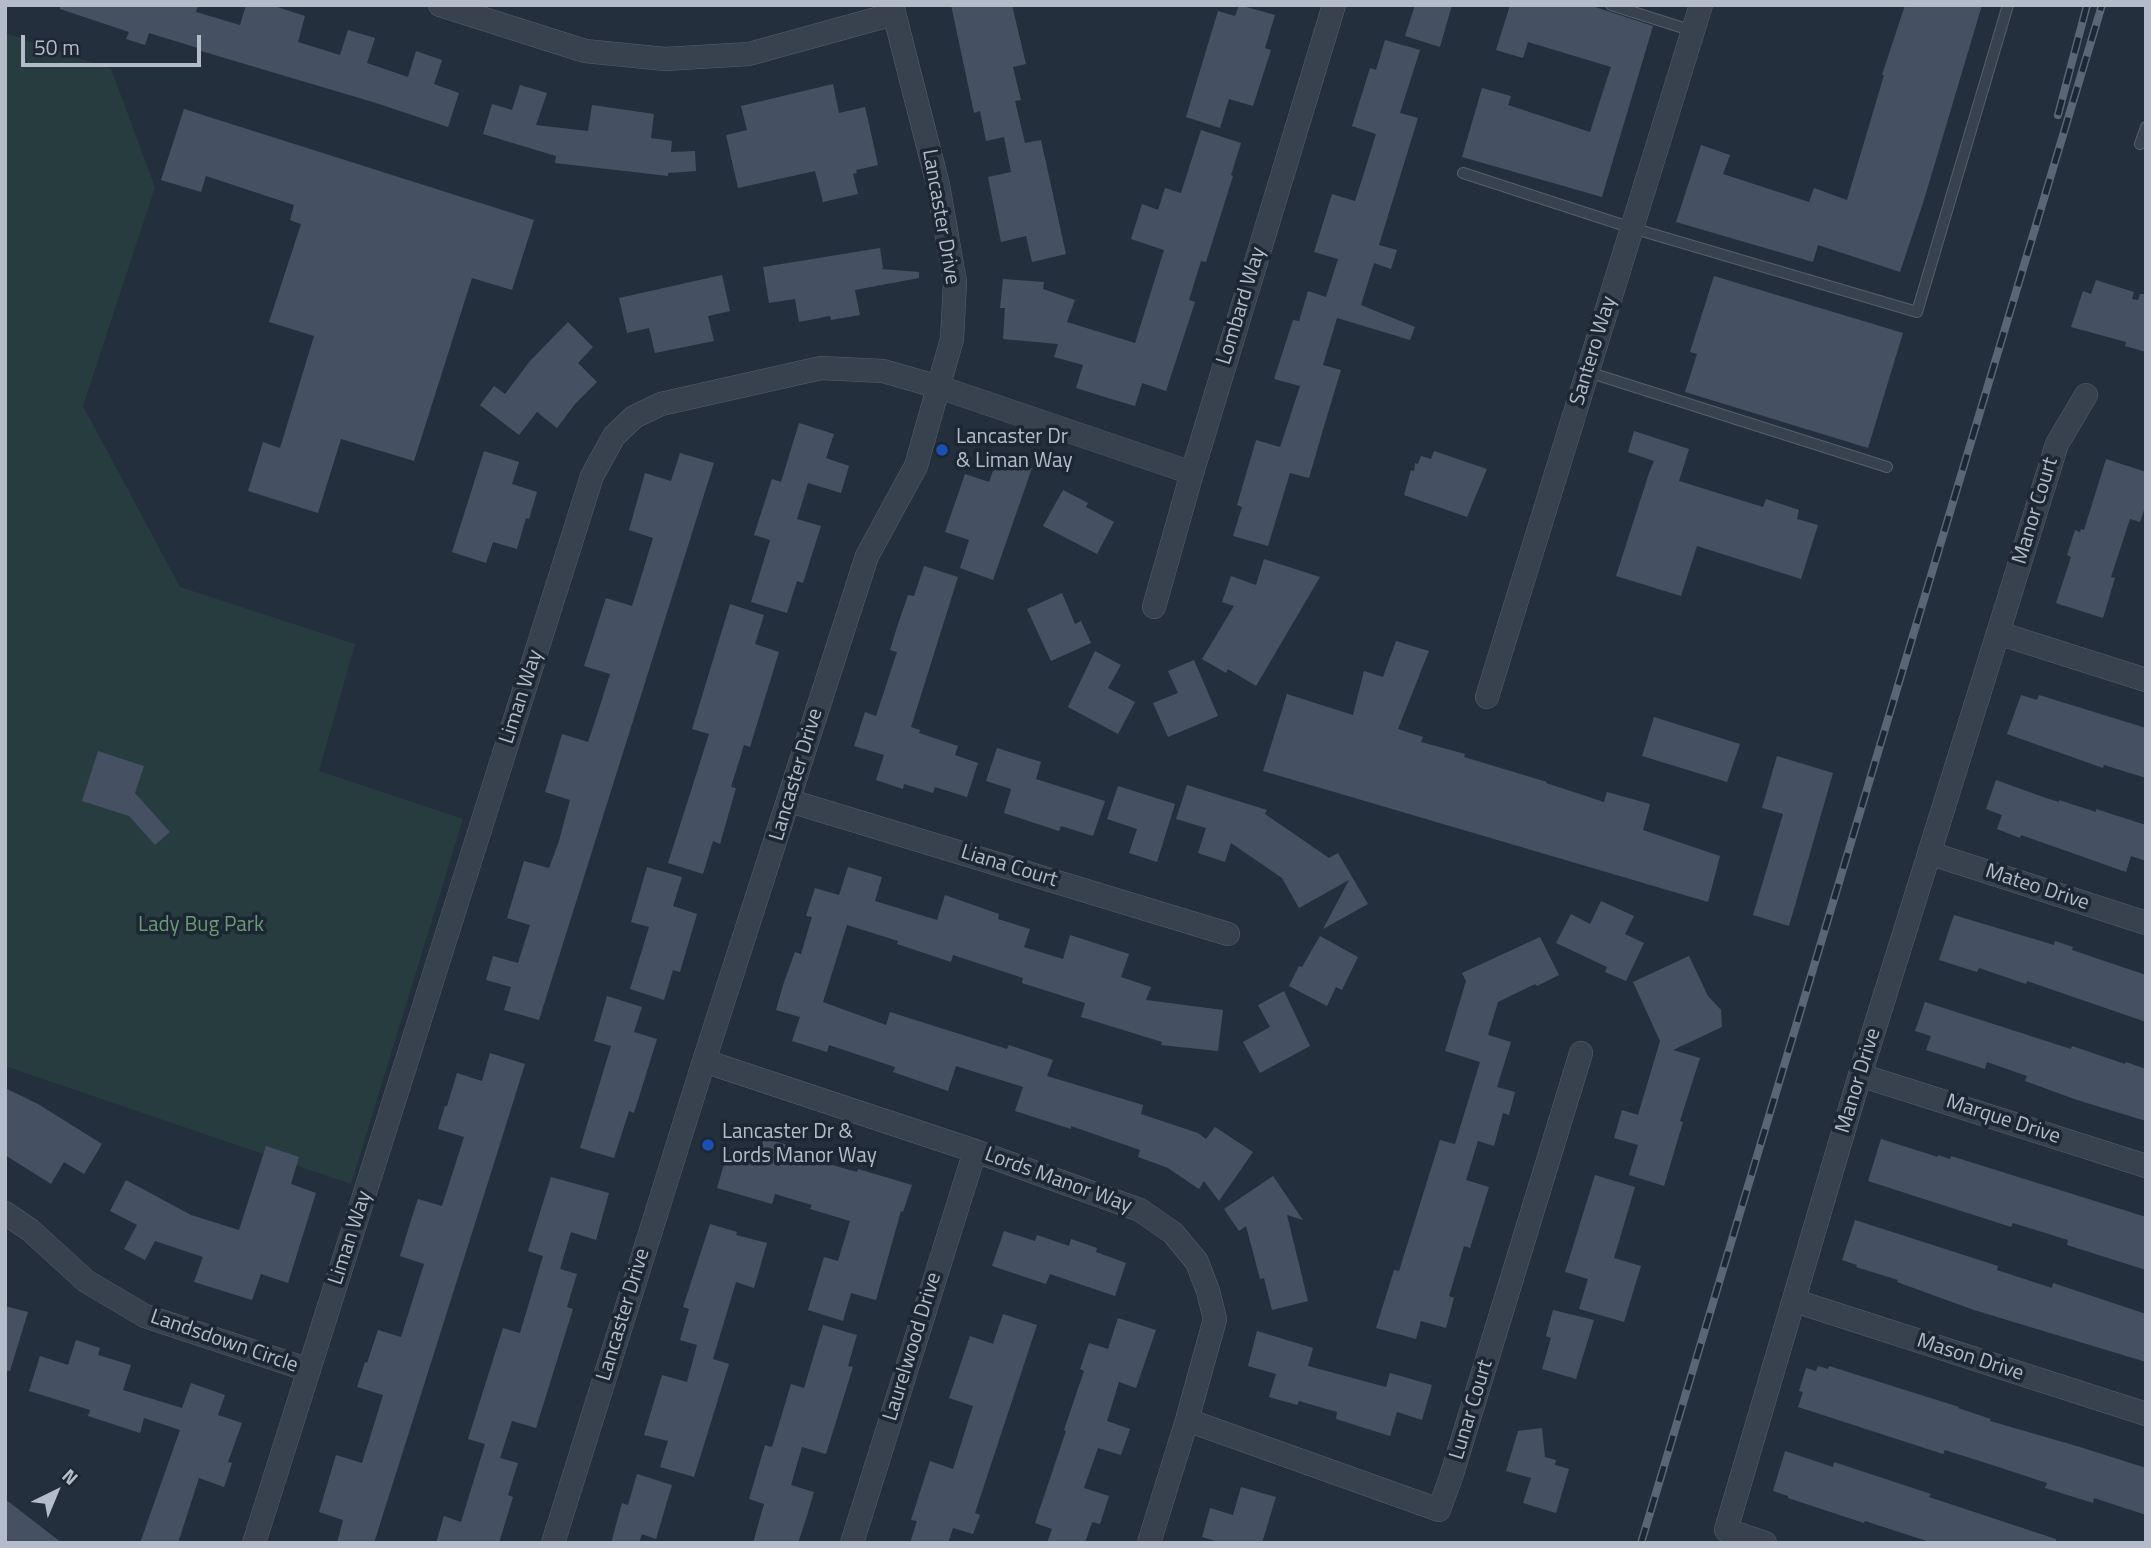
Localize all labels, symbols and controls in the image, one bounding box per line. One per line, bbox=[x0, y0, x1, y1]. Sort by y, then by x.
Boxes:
scale bar bbox=[24, 21, 205, 65]
text: 50 m bbox=[34, 31, 80, 63]
street label: Lancaster Drive bbox=[916, 147, 964, 287]
street label: Lombard Way bbox=[1212, 244, 1272, 368]
street label: Santero Way bbox=[1565, 293, 1623, 409]
place label: Lancaster Dr & Liman Way bbox=[956, 425, 1073, 475]
marker: Lancaster Dr & Liman Way bbox=[934, 442, 950, 458]
street label: Manor Court bbox=[2008, 454, 2064, 568]
street label: Liman Way bbox=[495, 647, 549, 747]
street label: Lancaster Drive bbox=[765, 706, 829, 844]
street label: Liana Court bbox=[958, 840, 1060, 894]
street label: Mateo Drive bbox=[1982, 859, 2092, 917]
park label: Lady Bug Park bbox=[138, 913, 264, 939]
street label: Manor Drive bbox=[1831, 1026, 1887, 1136]
street label: Marque Drive bbox=[1943, 1090, 2063, 1150]
place label: Lancaster Dr & Lords Manor Way bbox=[722, 1120, 877, 1170]
marker: Lancaster Dr & Lords Manor Way bbox=[700, 1137, 716, 1153]
street label: Lords Manor Way bbox=[981, 1143, 1135, 1219]
street label: Liman Way bbox=[324, 1188, 378, 1288]
street label: Lancaster Drive bbox=[592, 1246, 656, 1384]
street label: Laurelwood Drive bbox=[878, 1270, 948, 1424]
street label: Landsdown Circle bbox=[147, 1305, 301, 1379]
street label: Mason Drive bbox=[1913, 1329, 2027, 1387]
street label: Lunar Court bbox=[1445, 1357, 1499, 1463]
north arrow bbox=[21, 1457, 91, 1527]
text: N bbox=[56, 1461, 85, 1491]

